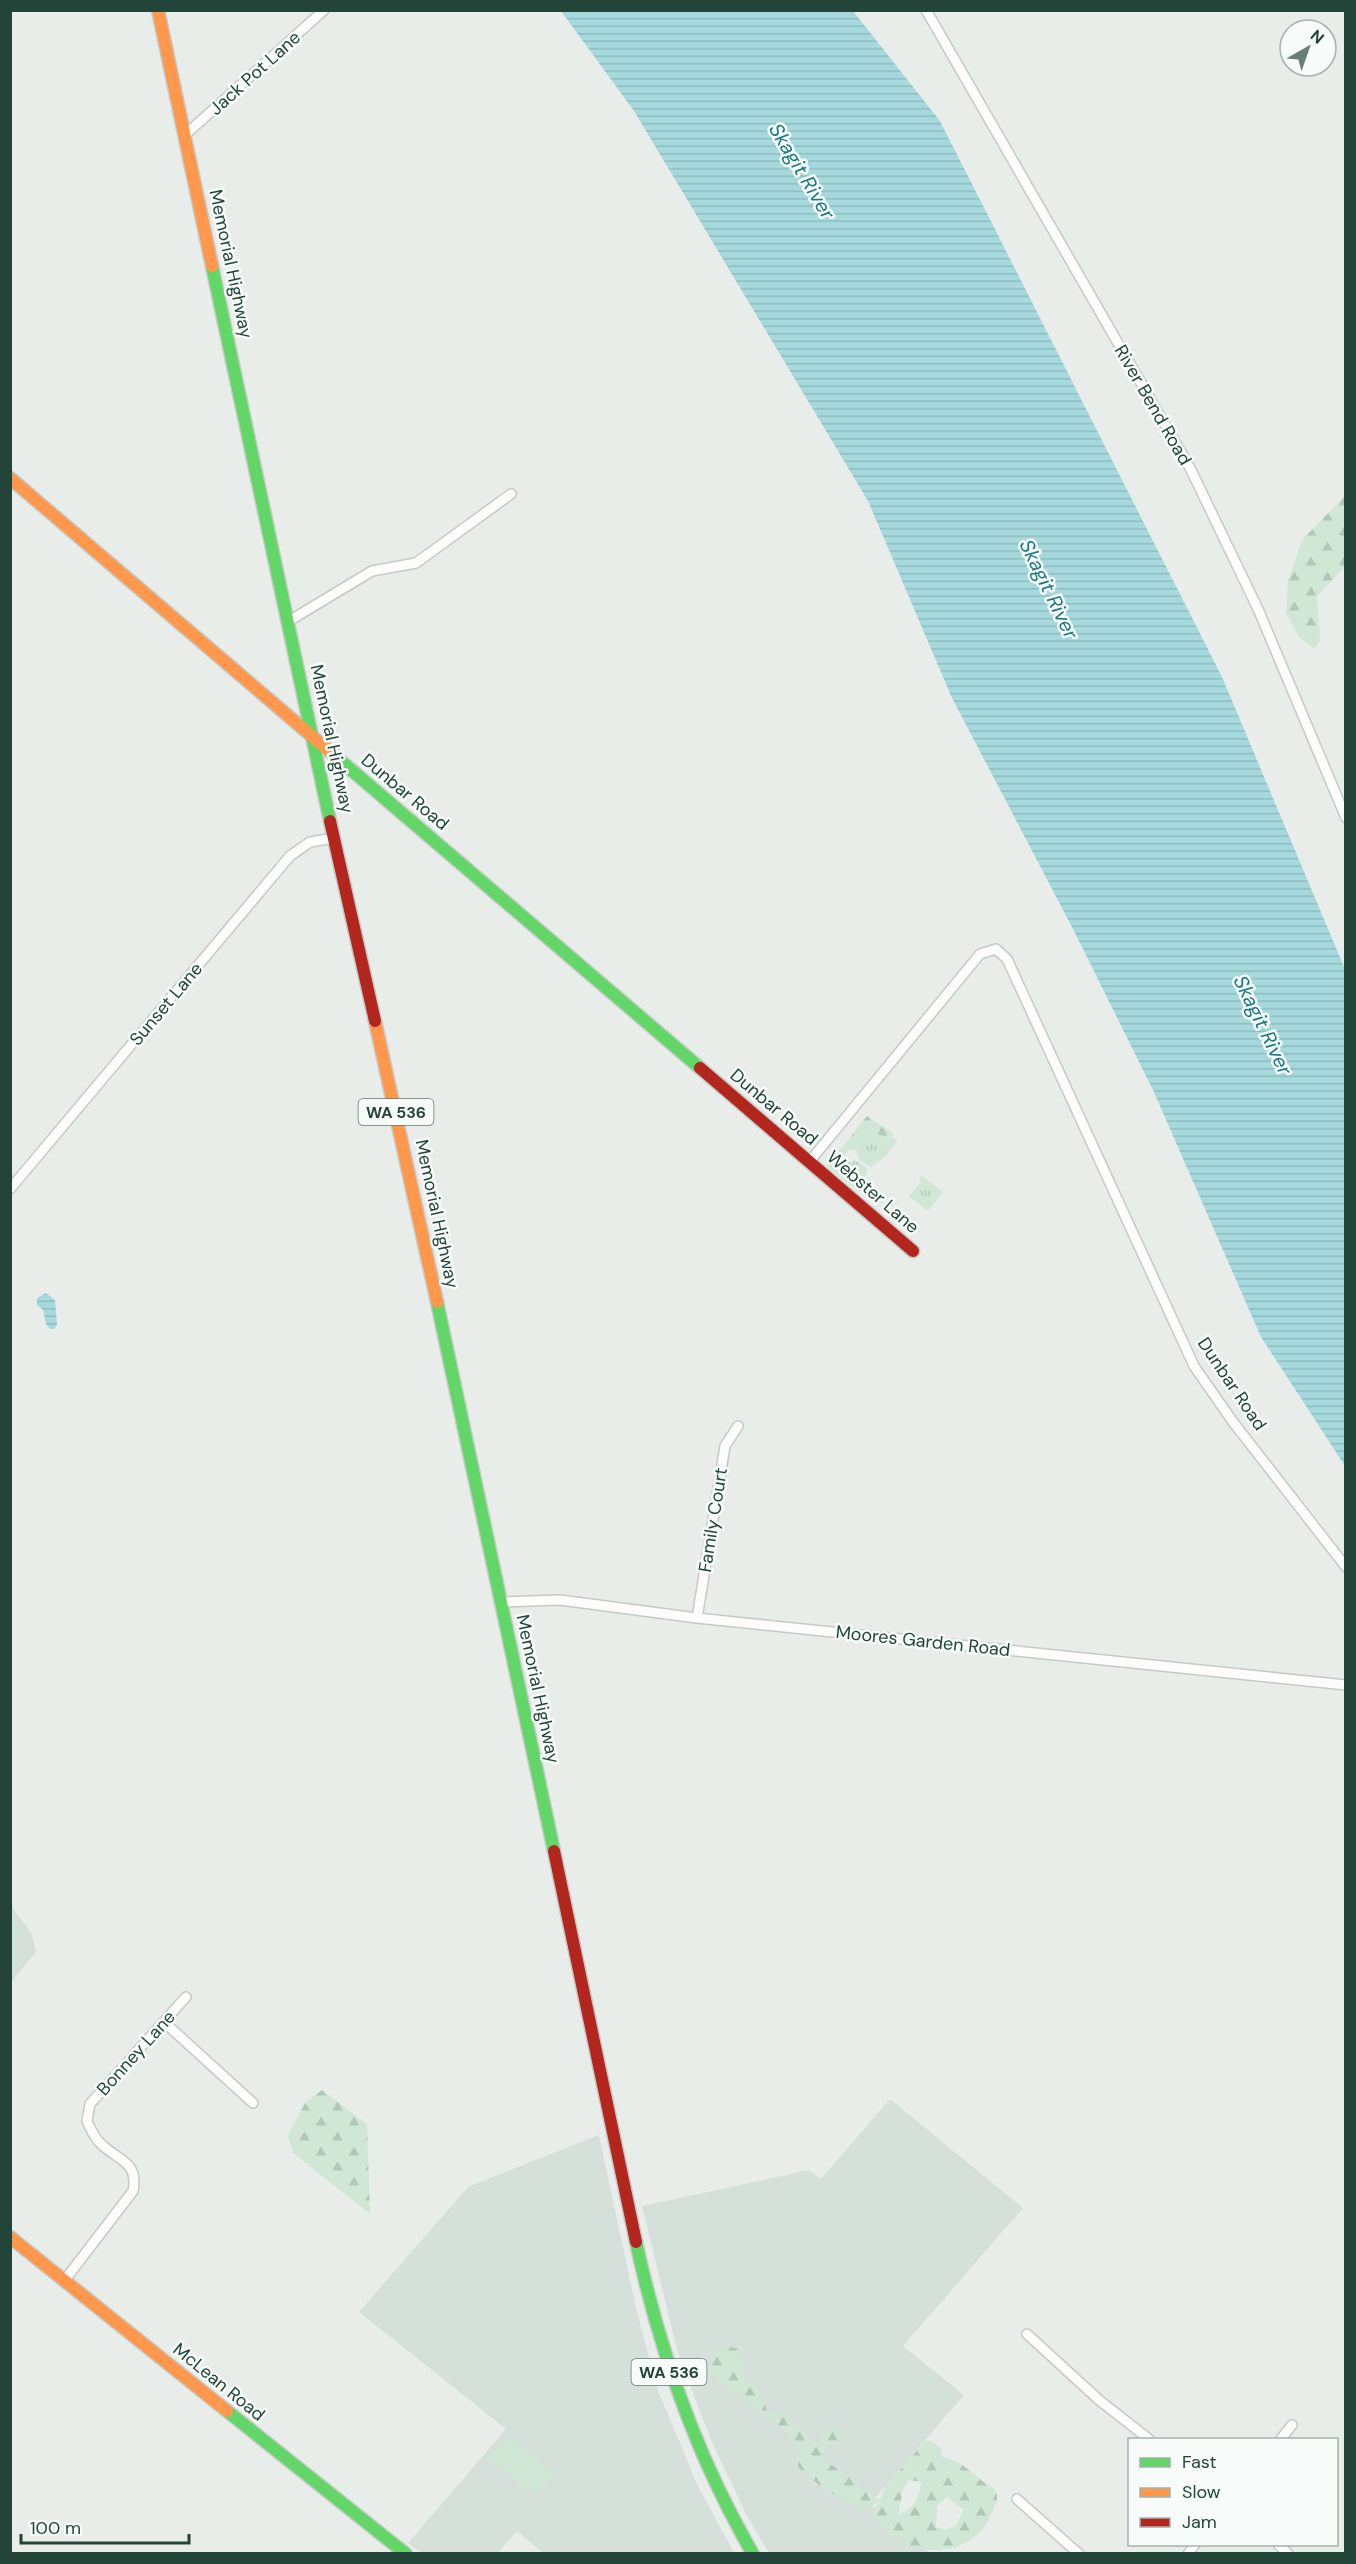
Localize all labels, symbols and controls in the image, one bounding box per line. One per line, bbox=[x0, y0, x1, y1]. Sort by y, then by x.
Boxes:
north arrow bbox=[1278, 18, 1338, 78]
text: N bbox=[1306, 25, 1329, 49]
street label: Jack Pot Lane bbox=[204, 26, 306, 120]
water label: Skagit River bbox=[763, 118, 841, 224]
street label: Memorial Highway bbox=[204, 187, 258, 341]
street label: River Bend Road bbox=[1109, 340, 1197, 470]
water label: Skagit River bbox=[1014, 535, 1085, 644]
street label: Memorial Highway bbox=[305, 662, 359, 816]
street label: Dunbar Road bbox=[356, 748, 454, 836]
street label: Sunset Lane bbox=[124, 957, 208, 1051]
water label: Skagit River bbox=[1228, 971, 1299, 1080]
street label: Dunbar Road bbox=[725, 1063, 823, 1151]
road number: WA 536 bbox=[358, 1099, 434, 1125]
street label: Memorial Highway bbox=[410, 1137, 464, 1291]
street label: Webster Lane bbox=[822, 1145, 924, 1239]
street label: Dunbar Road bbox=[1192, 1333, 1272, 1435]
street label: Family Court bbox=[693, 1466, 733, 1574]
street label: Memorial Highway bbox=[511, 1612, 565, 1766]
street label: Moores Garden Road bbox=[835, 1620, 1011, 1662]
street label: Bonney Lane bbox=[91, 2005, 181, 2101]
street label: McLean Road bbox=[168, 2338, 270, 2426]
road number: WA 536 bbox=[632, 2359, 706, 2385]
legend bbox=[1128, 2438, 1338, 2546]
text: Fast bbox=[1182, 2450, 1217, 2474]
text: Slow bbox=[1182, 2480, 1221, 2504]
scale bar bbox=[21, 2507, 189, 2545]
text: Jam bbox=[1182, 2510, 1217, 2534]
text: 100 m bbox=[30, 2516, 81, 2540]

